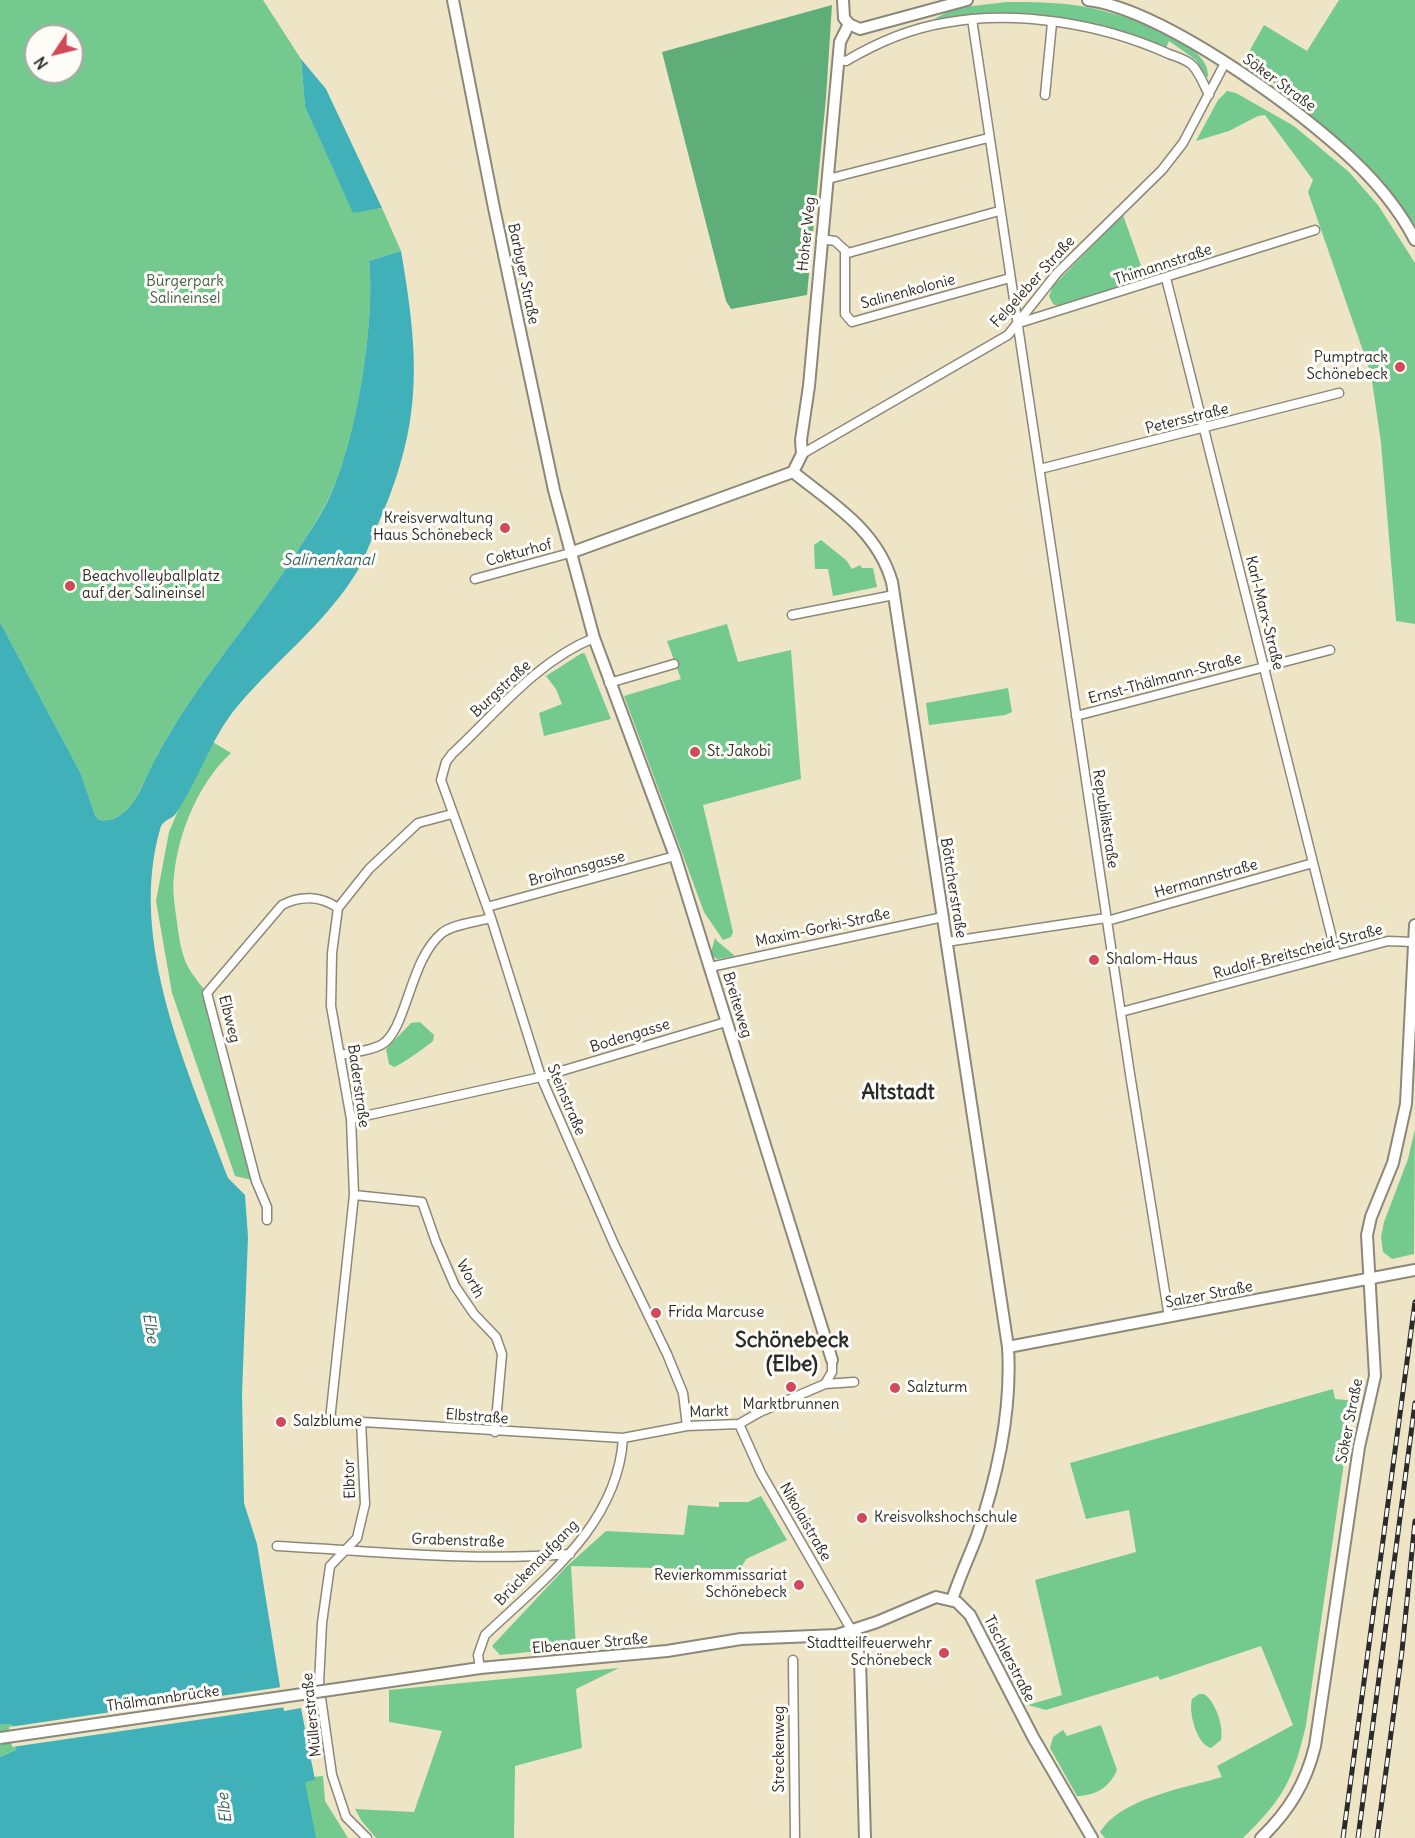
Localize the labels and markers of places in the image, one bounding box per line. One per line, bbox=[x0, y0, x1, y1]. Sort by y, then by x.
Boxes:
place label: Pumptrack Schönebeck bbox=[1307, 349, 1388, 384]
marker: Pumptrack Schönebeck bbox=[1393, 360, 1407, 374]
place label: Kreisverwaltung Haus Schönebeck bbox=[373, 510, 493, 545]
marker: Kreisverwaltung Haus Schönebeck bbox=[498, 521, 512, 535]
place label: Beachvolleyballplatz auf der Salineinsel bbox=[82, 568, 220, 603]
marker: Beachvolleyballplatz auf der Salineinsel bbox=[63, 579, 77, 593]
place label: St. Jakobi bbox=[707, 743, 771, 761]
marker: St. Jakobi bbox=[688, 745, 702, 759]
place label: Shalom-Haus bbox=[1106, 951, 1198, 969]
marker: Shalom-Haus bbox=[1087, 953, 1101, 967]
place label: Frida Marcuse bbox=[668, 1304, 764, 1322]
marker: Frida Marcuse bbox=[649, 1306, 663, 1320]
place label: Salzturm bbox=[907, 1379, 968, 1397]
marker: Marktbrunnen bbox=[784, 1380, 798, 1394]
marker: Salzturm bbox=[888, 1381, 902, 1395]
place label: Marktbrunnen bbox=[743, 1396, 839, 1414]
place label: Salzblume bbox=[293, 1413, 362, 1431]
marker: Salzblume bbox=[274, 1415, 288, 1429]
place label: Kreisvolkshochschule bbox=[874, 1509, 1017, 1527]
marker: Kreisvolkshochschule bbox=[855, 1511, 869, 1525]
place label: Revierkommissariat Schönebeck bbox=[654, 1567, 787, 1602]
marker: Revierkommissariat Schönebeck bbox=[792, 1578, 806, 1592]
place label: Stadtteilfeuerwehr Schönebeck bbox=[807, 1635, 932, 1670]
marker: Stadtteilfeuerwehr Schönebeck bbox=[937, 1646, 951, 1660]

